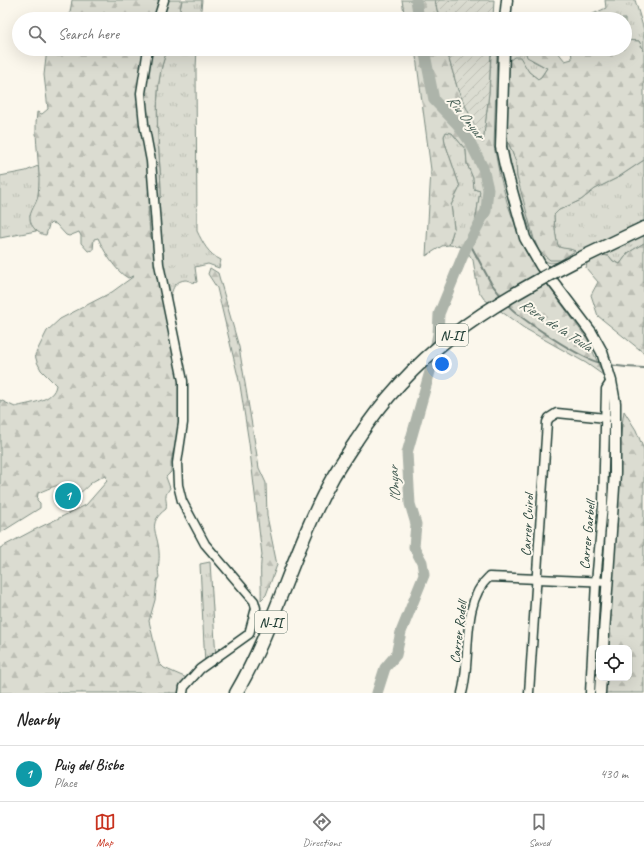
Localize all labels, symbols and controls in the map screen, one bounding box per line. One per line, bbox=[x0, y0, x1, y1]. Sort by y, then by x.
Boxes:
search box bbox=[12, 12, 632, 56]
icon: search bbox=[26, 23, 48, 45]
text: Search here bbox=[58, 25, 119, 44]
water label: Riu Onyar bbox=[442, 91, 490, 145]
water label: Riera de la Teula bbox=[516, 295, 597, 357]
road number: N-II bbox=[436, 324, 468, 346]
your location bbox=[432, 354, 452, 374]
water label: l'Onyar bbox=[384, 463, 405, 502]
pin: 1 bbox=[55, 481, 81, 511]
street label: Carrer Cuirol bbox=[517, 491, 538, 557]
street label: Carrer Garbell bbox=[576, 497, 599, 570]
street label: Carrer Rodell bbox=[446, 597, 471, 664]
road number: N-II bbox=[255, 611, 287, 633]
map controls bbox=[596, 645, 632, 681]
button: locate bbox=[596, 645, 632, 681]
text: Nearby bbox=[16, 709, 59, 730]
text: Puig del Bisbe bbox=[54, 756, 123, 775]
text: 1 bbox=[26, 766, 32, 782]
text: 430 m bbox=[600, 766, 628, 782]
text: Place bbox=[54, 775, 77, 791]
tab: Map bbox=[94, 811, 116, 849]
tab: Directions bbox=[303, 811, 341, 849]
tab: Saved bbox=[528, 811, 550, 849]

